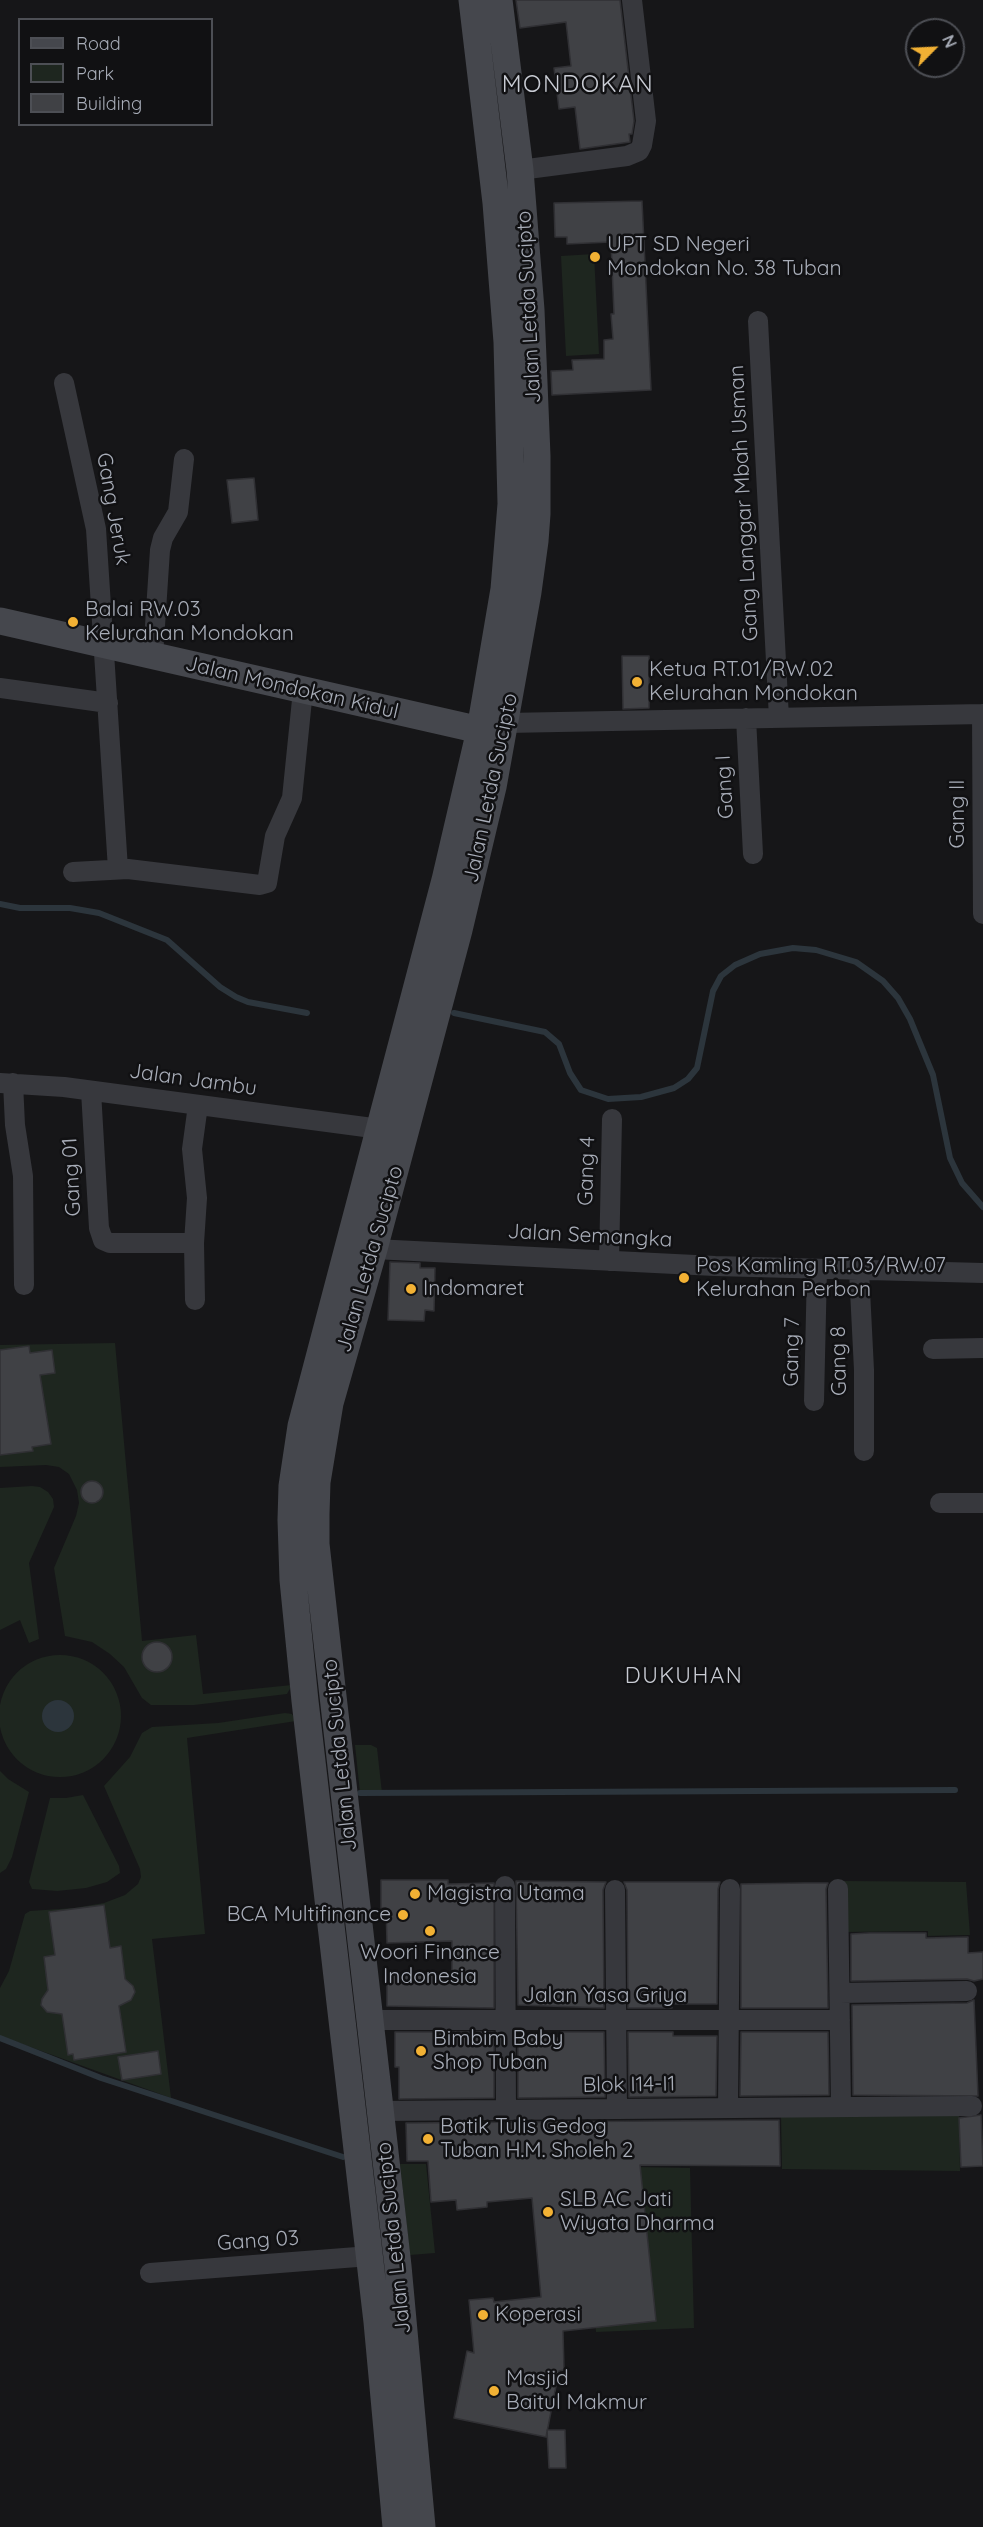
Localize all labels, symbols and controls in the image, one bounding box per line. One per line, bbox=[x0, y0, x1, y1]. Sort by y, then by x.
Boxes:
legend bbox=[18, 18, 213, 126]
north arrow bbox=[905, 18, 965, 78]
text: Road bbox=[76, 32, 121, 55]
text: N bbox=[938, 32, 961, 51]
text: Park bbox=[76, 62, 114, 85]
district label: MONDOKAN bbox=[502, 71, 654, 99]
text: Building bbox=[76, 92, 142, 115]
street label: Jalan Letda Sucipto bbox=[511, 210, 547, 404]
place label: UPT SD Negeri Mondokan No. 38 Tuban bbox=[607, 232, 842, 282]
marker: UPT SD Negeri Mondokan No. 38 Tuban bbox=[588, 250, 602, 264]
street label: Gang Langgar Mbah Usman bbox=[724, 364, 764, 642]
street label: Gang Jeruk bbox=[91, 451, 135, 567]
place label: Balai RW.03 Kelurahan Mondokan bbox=[85, 597, 294, 647]
marker: Balai RW.03 Kelurahan Mondokan bbox=[66, 615, 80, 629]
street label: Jalan Mondokan Kidul bbox=[183, 651, 401, 725]
place label: Ketua RT.01/RW.02 Kelurahan Mondokan bbox=[649, 657, 858, 707]
marker: Ketua RT.01/RW.02 Kelurahan Mondokan bbox=[630, 675, 644, 689]
street label: Jalan Letda Sucipto bbox=[459, 691, 523, 885]
street label: Gang I bbox=[711, 754, 739, 820]
street label: Gang II bbox=[945, 779, 971, 849]
street label: Jalan Jambu bbox=[128, 1059, 258, 1101]
street label: Gang 4 bbox=[573, 1136, 601, 1206]
street label: Gang 01 bbox=[57, 1137, 87, 1217]
street label: Jalan Letda Sucipto bbox=[331, 1163, 409, 1355]
street label: Jalan Semangka bbox=[507, 1219, 673, 1253]
place label: Pos Kamling RT.03/RW.07 Kelurahan Perbon bbox=[696, 1253, 946, 1303]
marker: Pos Kamling RT.03/RW.07 Kelurahan Perbon bbox=[677, 1271, 691, 1285]
place label: Indomaret bbox=[423, 1276, 524, 1302]
marker: Indomaret bbox=[404, 1282, 418, 1296]
street label: Gang 7 bbox=[779, 1317, 805, 1387]
street label: Gang 8 bbox=[826, 1326, 852, 1396]
street label: Jalan Letda Sucipto bbox=[317, 1658, 363, 1852]
district label: DUKUHAN bbox=[625, 1663, 743, 1689]
place label: Magistra Utama bbox=[427, 1881, 585, 1907]
marker: Magistra Utama bbox=[408, 1887, 422, 1901]
place label: BCA Multifinance bbox=[227, 1902, 391, 1928]
marker: BCA Multifinance bbox=[396, 1908, 410, 1922]
marker: Woori Finance Indonesia bbox=[423, 1924, 437, 1938]
place label: Woori Finance Indonesia bbox=[360, 1940, 500, 1990]
street label: Jalan Yasa Griya bbox=[523, 1983, 687, 2009]
place label: Bimbim Baby Shop Tuban bbox=[433, 2026, 563, 2076]
marker: Bimbim Baby Shop Tuban bbox=[414, 2044, 428, 2058]
street label: Blok I14-I1 bbox=[582, 2072, 676, 2098]
place label: Batik Tulis Gedog Tuban H.M. Sholeh 2 bbox=[440, 2114, 633, 2164]
marker: Batik Tulis Gedog Tuban H.M. Sholeh 2 bbox=[421, 2132, 435, 2146]
street label: Jalan Letda Sucipto bbox=[371, 2141, 417, 2335]
place label: SLB AC Jati Wiyata Dharma bbox=[560, 2187, 715, 2237]
marker: SLB AC Jati Wiyata Dharma bbox=[541, 2205, 555, 2219]
street label: Gang 03 bbox=[216, 2226, 300, 2256]
place label: Koperasi bbox=[495, 2302, 581, 2328]
marker: Koperasi bbox=[476, 2308, 490, 2322]
place label: Masjid Baitul Makmur bbox=[506, 2366, 647, 2416]
marker: Masjid Baitul Makmur bbox=[487, 2384, 501, 2398]

